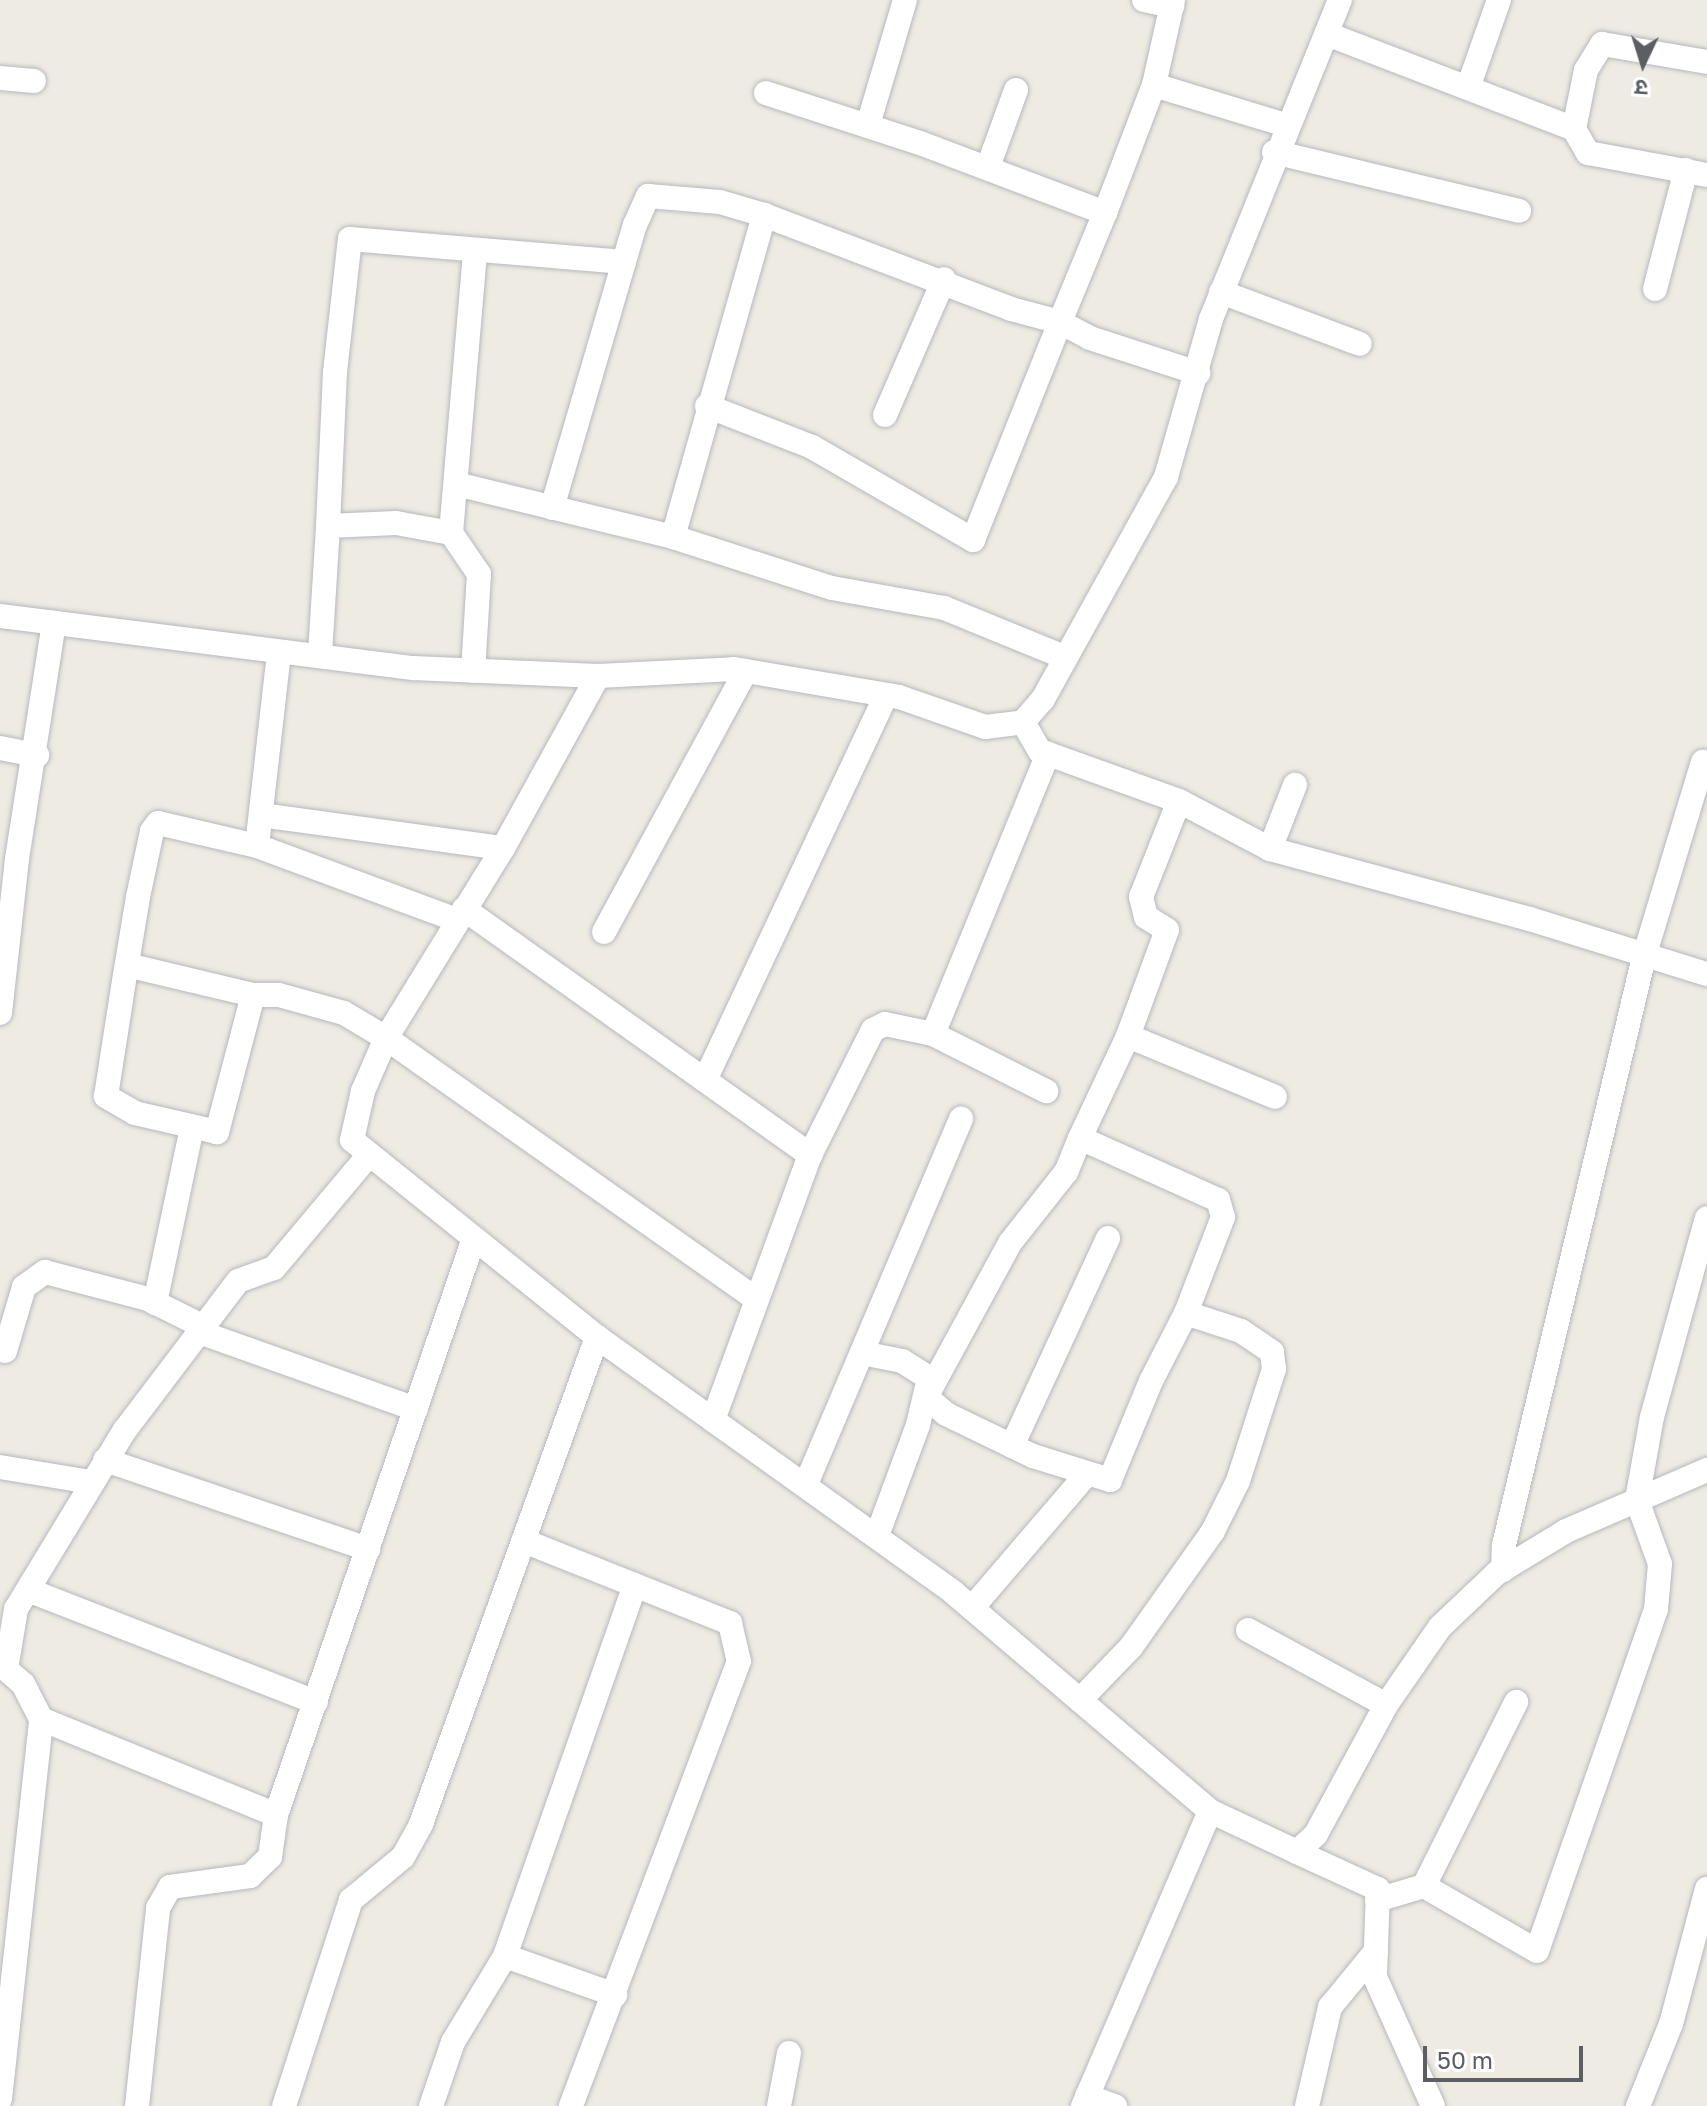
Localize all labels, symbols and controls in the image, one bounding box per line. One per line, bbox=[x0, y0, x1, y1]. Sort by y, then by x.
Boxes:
north arrow bbox=[1603, 24, 1683, 104]
text: उ bbox=[1634, 75, 1649, 102]
scale bar bbox=[1427, 2030, 1587, 2080]
text: 50 m bbox=[1437, 2045, 1493, 2074]

